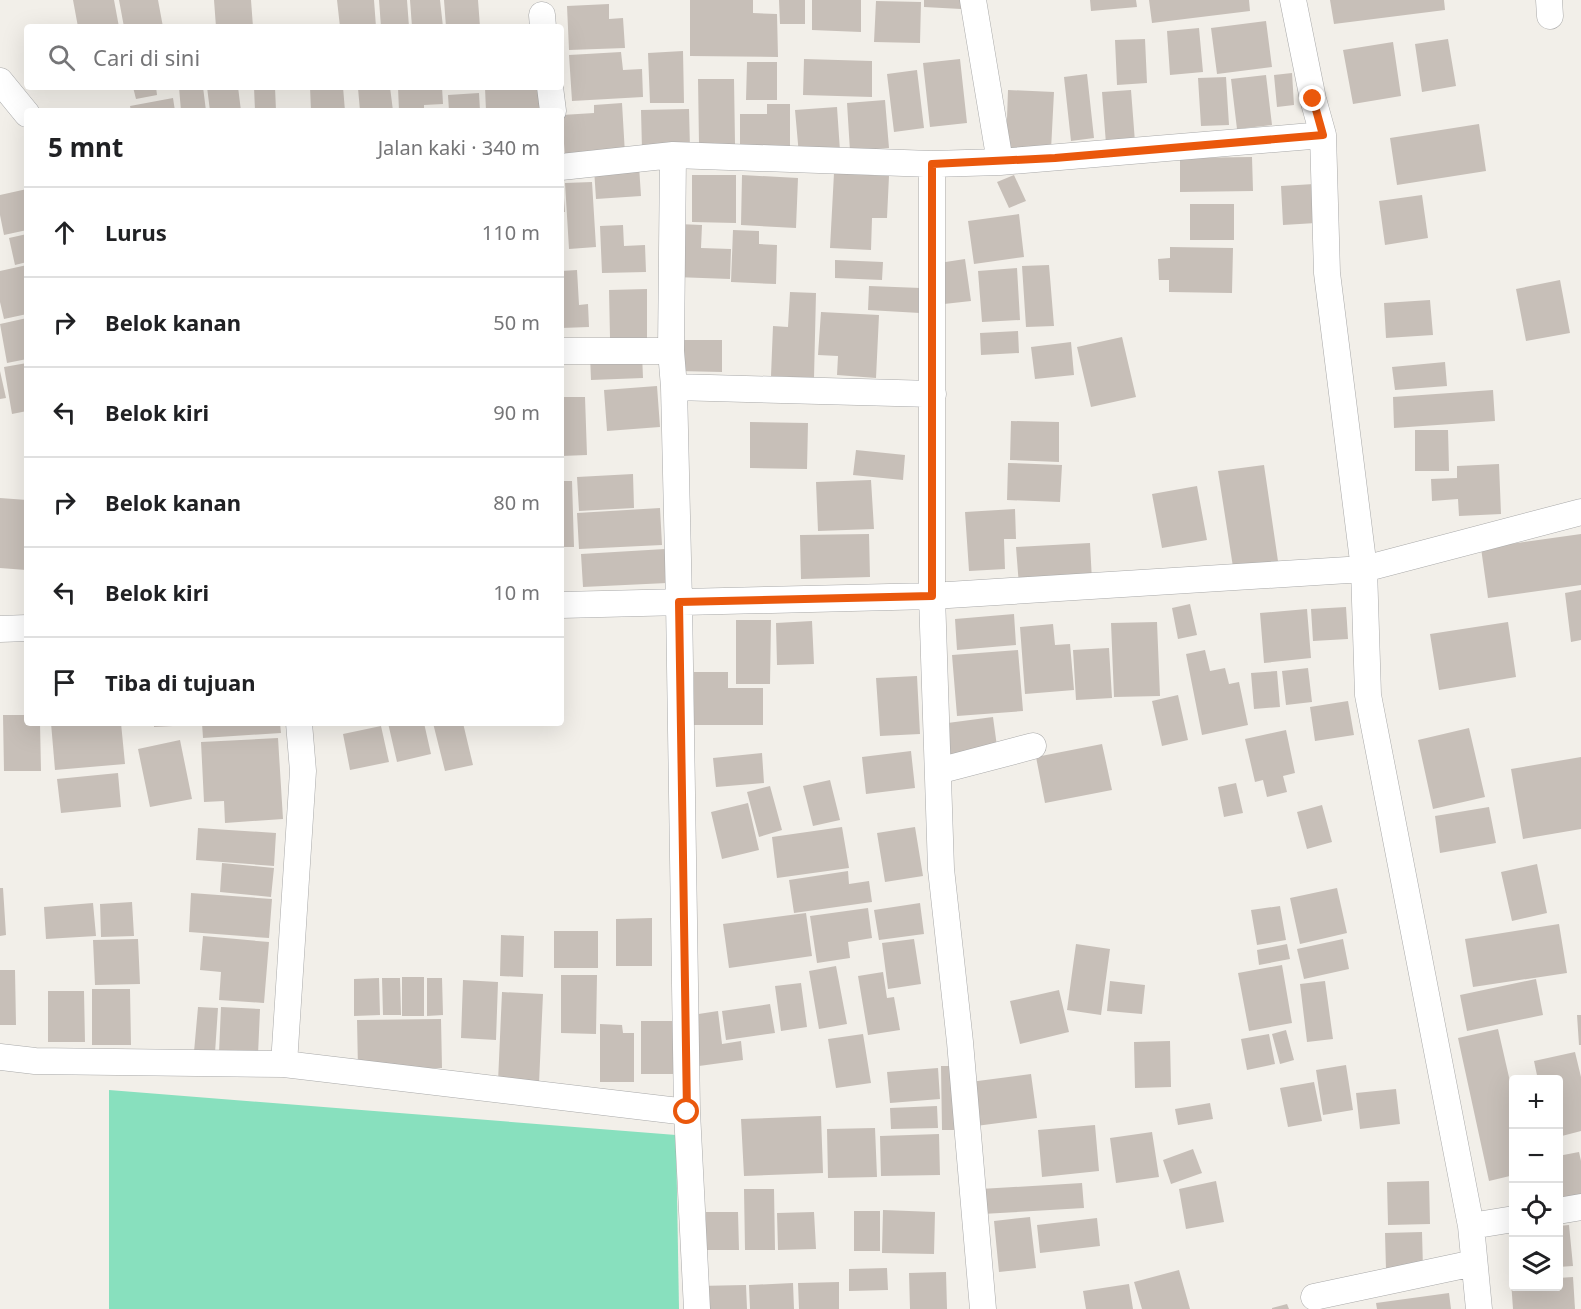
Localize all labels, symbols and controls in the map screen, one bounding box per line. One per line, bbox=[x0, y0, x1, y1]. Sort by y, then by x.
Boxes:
search box bbox=[24, 24, 564, 90]
icon: search bbox=[45, 41, 78, 74]
text: Cari di sini bbox=[93, 42, 200, 72]
route end bbox=[1299, 85, 1325, 111]
text: 5 mnt bbox=[48, 129, 123, 165]
text: Jalan kaki · 340 m bbox=[378, 134, 540, 161]
icon: ahead bbox=[48, 216, 81, 249]
text: Lurus bbox=[105, 217, 167, 247]
text: 110 m bbox=[482, 219, 540, 246]
icon: right bbox=[48, 306, 81, 339]
text: Belok kanan bbox=[105, 307, 241, 337]
text: 50 m bbox=[493, 309, 540, 336]
icon: left bbox=[48, 396, 81, 429]
text: Belok kiri bbox=[105, 397, 209, 427]
text: 90 m bbox=[493, 399, 540, 426]
icon: right bbox=[48, 486, 81, 519]
text: Belok kanan bbox=[105, 487, 241, 517]
text: 80 m bbox=[493, 489, 540, 516]
icon: left bbox=[48, 576, 81, 609]
text: Belok kiri bbox=[105, 577, 209, 607]
text: 10 m bbox=[493, 579, 540, 606]
icon: arrive bbox=[48, 666, 81, 699]
text: Tiba di tujuan bbox=[105, 667, 255, 697]
map controls bbox=[1509, 1075, 1563, 1291]
button: + bbox=[1509, 1075, 1563, 1129]
route start bbox=[673, 1098, 699, 1124]
button: − bbox=[1509, 1129, 1563, 1183]
button: locate bbox=[1509, 1183, 1563, 1237]
button: layers bbox=[1509, 1237, 1563, 1291]

